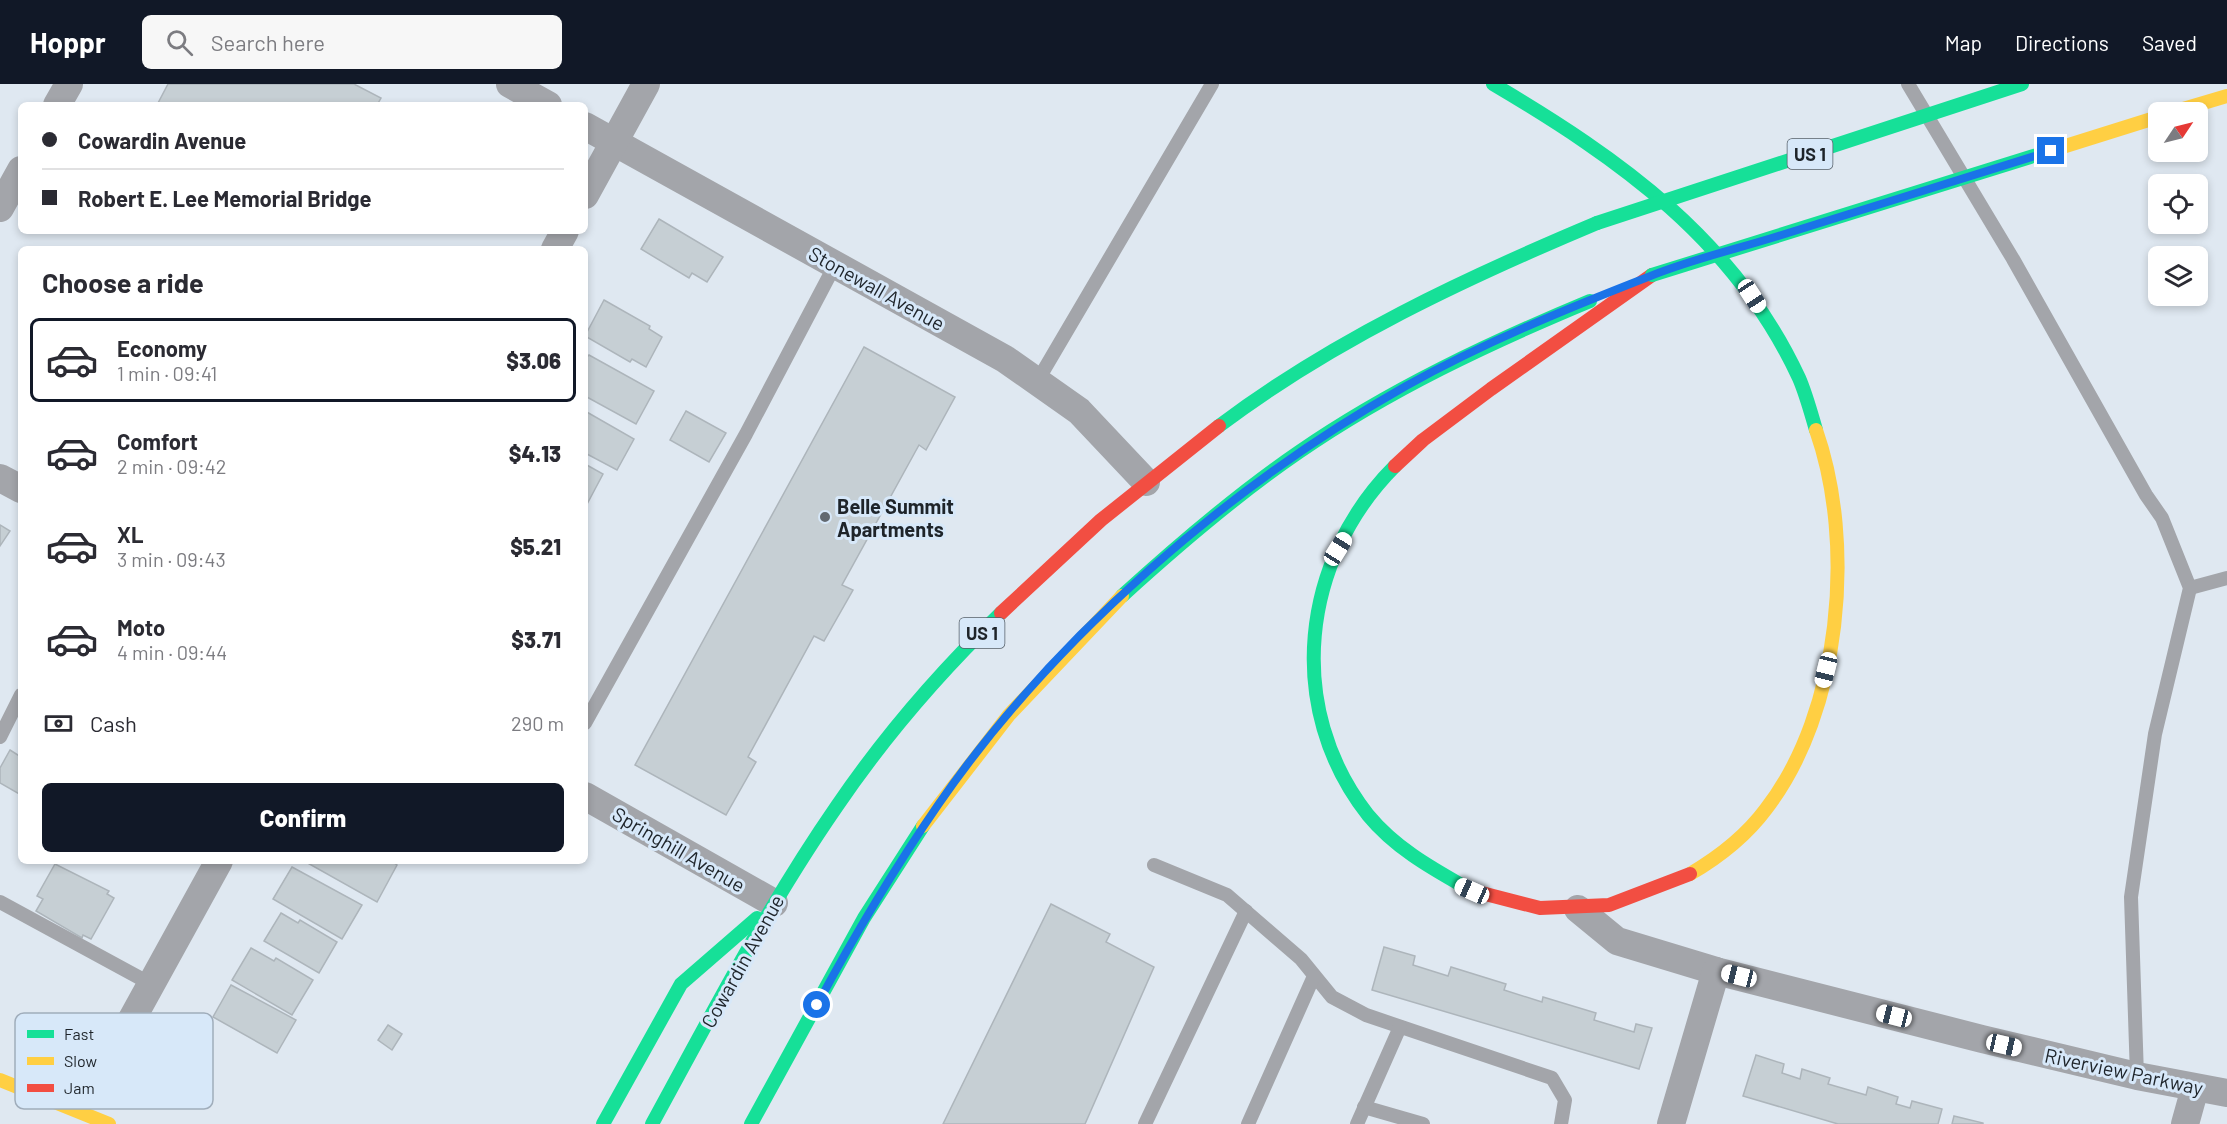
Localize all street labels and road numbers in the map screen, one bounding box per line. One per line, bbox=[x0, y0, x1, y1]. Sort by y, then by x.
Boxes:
road number: US 1 bbox=[1788, 139, 1832, 169]
street label: Stonewall Avenue bbox=[805, 241, 949, 335]
road number: US 1 bbox=[960, 618, 1004, 648]
street label: Springhill Avenue bbox=[608, 801, 750, 897]
street label: Cowardin Avenue bbox=[695, 890, 789, 1032]
street label: Riverview Parkway bbox=[2043, 1042, 2205, 1100]

